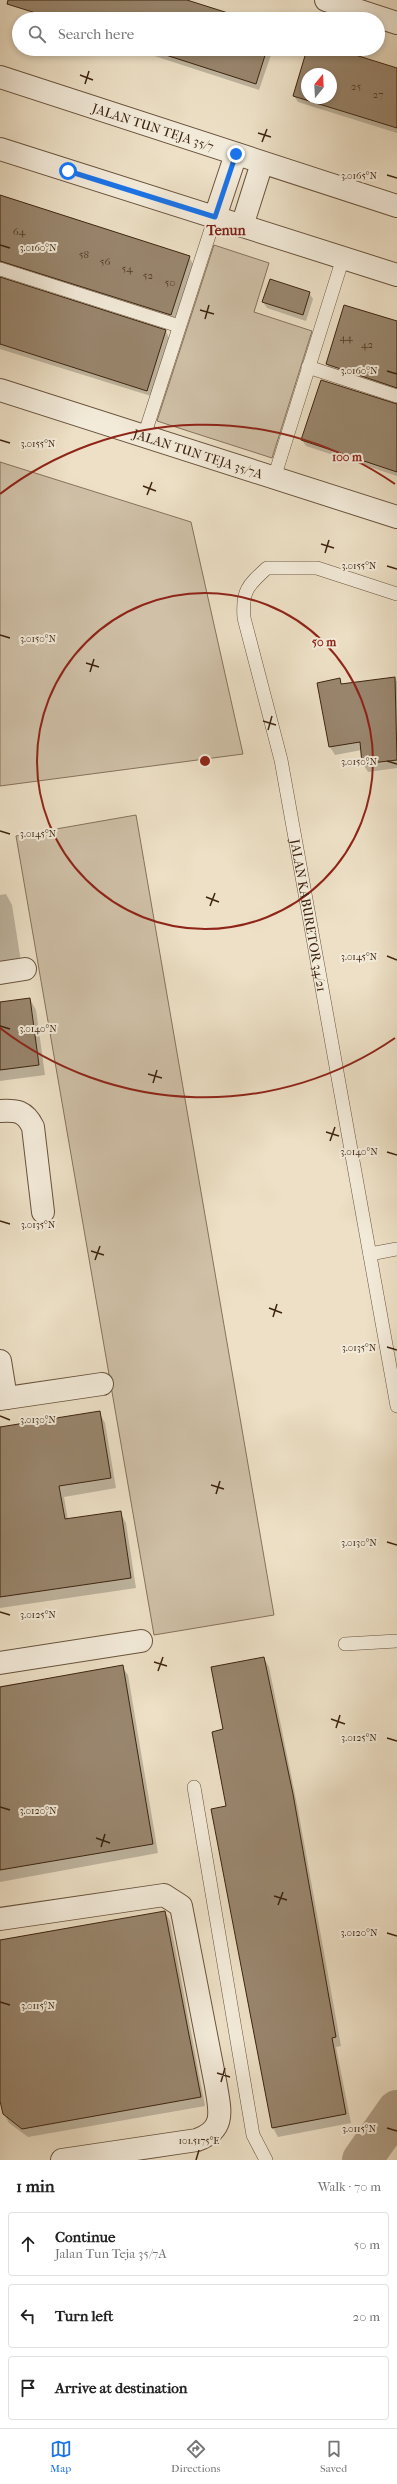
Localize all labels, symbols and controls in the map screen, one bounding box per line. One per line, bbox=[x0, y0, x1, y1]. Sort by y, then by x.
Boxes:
search box bbox=[12, 12, 385, 56]
icon: search bbox=[26, 23, 48, 45]
text: Search here bbox=[58, 25, 134, 43]
north arrow bbox=[301, 68, 337, 104]
house number: 25 bbox=[351, 80, 361, 93]
house number: 27 bbox=[373, 88, 383, 101]
street label: JALAN TUN TEJA 35/7 bbox=[89, 100, 216, 154]
route end bbox=[227, 145, 245, 163]
route start bbox=[59, 162, 77, 180]
text: 3.0165°N bbox=[341, 170, 377, 182]
district label: Tenun bbox=[205, 222, 246, 239]
house number: 64 bbox=[13, 225, 26, 238]
text: 3.0160°N bbox=[19, 242, 57, 254]
house number: 58 bbox=[79, 248, 89, 261]
house number: 56 bbox=[100, 255, 110, 268]
house number: 54 bbox=[121, 262, 133, 275]
house number: 52 bbox=[143, 269, 154, 282]
house number: 50 bbox=[165, 276, 175, 289]
house number: 44 bbox=[339, 331, 353, 344]
house number: 42 bbox=[361, 338, 373, 351]
text: 3.0160°N bbox=[340, 365, 378, 377]
street label: JALAN TUN TEJA 35/7A bbox=[130, 425, 265, 481]
text: 3.0155°N bbox=[21, 438, 56, 450]
text: 100 m bbox=[332, 450, 363, 464]
text: 3.0155°N bbox=[342, 560, 377, 572]
text: 3.0150°N bbox=[20, 633, 56, 645]
text: 50 m bbox=[312, 635, 337, 649]
centre of rings bbox=[198, 754, 212, 768]
text: 3.0150°N bbox=[341, 756, 377, 768]
text: 3.0145°N bbox=[20, 828, 57, 840]
street label: JALAN KABURETOR 34/21 bbox=[288, 837, 330, 993]
text: 3.0145°N bbox=[341, 951, 378, 963]
text: 3.0140°N bbox=[19, 1023, 57, 1035]
text: 3.0140°N bbox=[340, 1146, 378, 1158]
text: 3.0135°N bbox=[21, 1219, 56, 1231]
text: 3.0135°N bbox=[342, 1342, 377, 1354]
text: 3.0130°N bbox=[20, 1414, 56, 1426]
text: 3.0130°N bbox=[341, 1537, 377, 1549]
text: 3.0125°N bbox=[20, 1609, 56, 1621]
text: 3.0125°N bbox=[341, 1732, 377, 1744]
text: 3.0120°N bbox=[20, 1805, 57, 1817]
text: 3.0120°N bbox=[341, 1927, 378, 1939]
text: 3.0115°N bbox=[21, 2000, 55, 2012]
text: 3.0115°N bbox=[342, 2123, 376, 2135]
text: 101.5175°E bbox=[179, 2135, 219, 2147]
text: 1 min bbox=[16, 2176, 55, 2196]
text: Walk · 70 m bbox=[318, 2179, 381, 2194]
text: Continue bbox=[55, 2228, 115, 2246]
icon: ahead bbox=[17, 2233, 39, 2255]
text: 50 m bbox=[354, 2237, 380, 2252]
text: Jalan Tun Teja 35/7A bbox=[55, 2246, 167, 2261]
icon: left bbox=[17, 2305, 39, 2327]
text: Turn left bbox=[55, 2307, 113, 2325]
text: 20 m bbox=[353, 2309, 380, 2324]
icon: arrive bbox=[17, 2377, 39, 2399]
text: Arrive at destination bbox=[55, 2379, 187, 2397]
tab: Map bbox=[50, 2438, 72, 2475]
tab: Directions bbox=[171, 2438, 221, 2475]
tab: Saved bbox=[320, 2438, 347, 2475]

